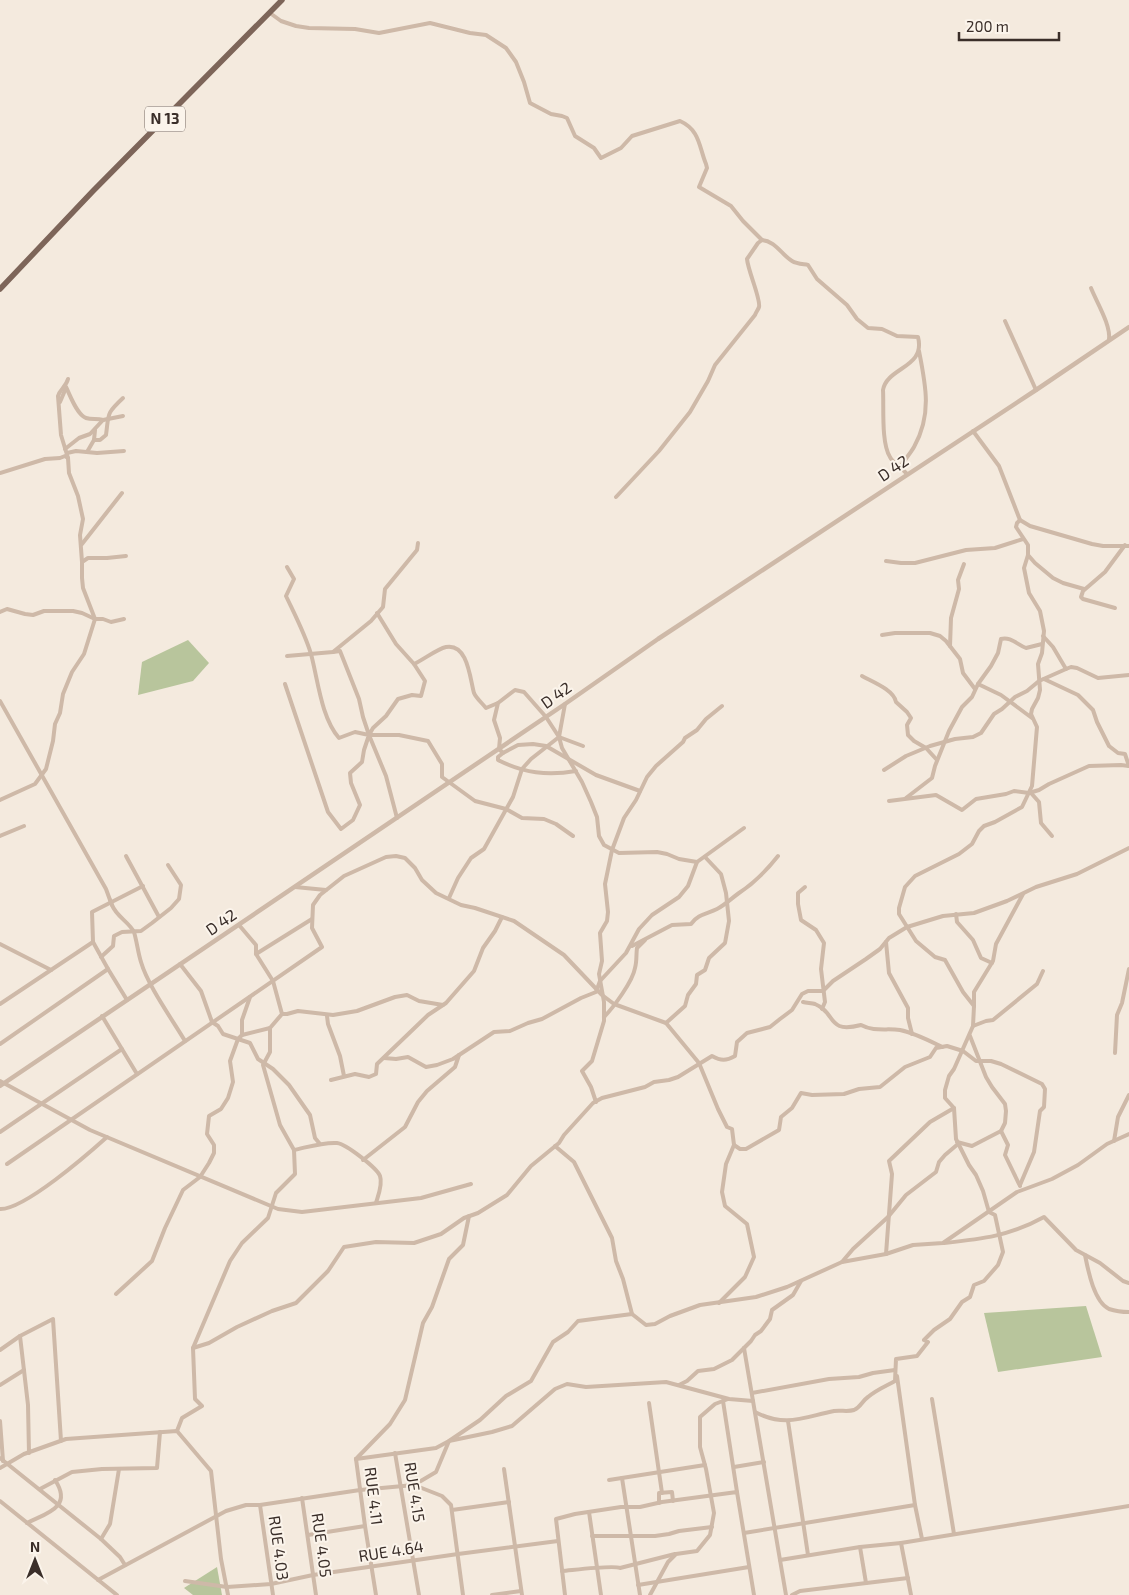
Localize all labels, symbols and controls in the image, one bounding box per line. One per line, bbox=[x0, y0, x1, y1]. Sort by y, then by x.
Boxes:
scale bar bbox=[959, 10, 1059, 42]
text: 200 m bbox=[966, 17, 1009, 35]
road number: N 13 bbox=[145, 106, 185, 132]
street label: D 42 bbox=[874, 450, 912, 485]
street label: D 42 bbox=[537, 677, 575, 712]
street label: D 42 bbox=[202, 904, 240, 939]
street label: RUE 4.15 bbox=[401, 1460, 430, 1523]
street label: RUE 4.11 bbox=[361, 1466, 387, 1526]
street label: RUE 4.05 bbox=[309, 1512, 336, 1578]
street label: RUE 4.03 bbox=[266, 1514, 293, 1581]
north arrow bbox=[10, 1535, 60, 1585]
street label: RUE 4.64 bbox=[357, 1536, 425, 1565]
text: N bbox=[30, 1538, 40, 1555]

